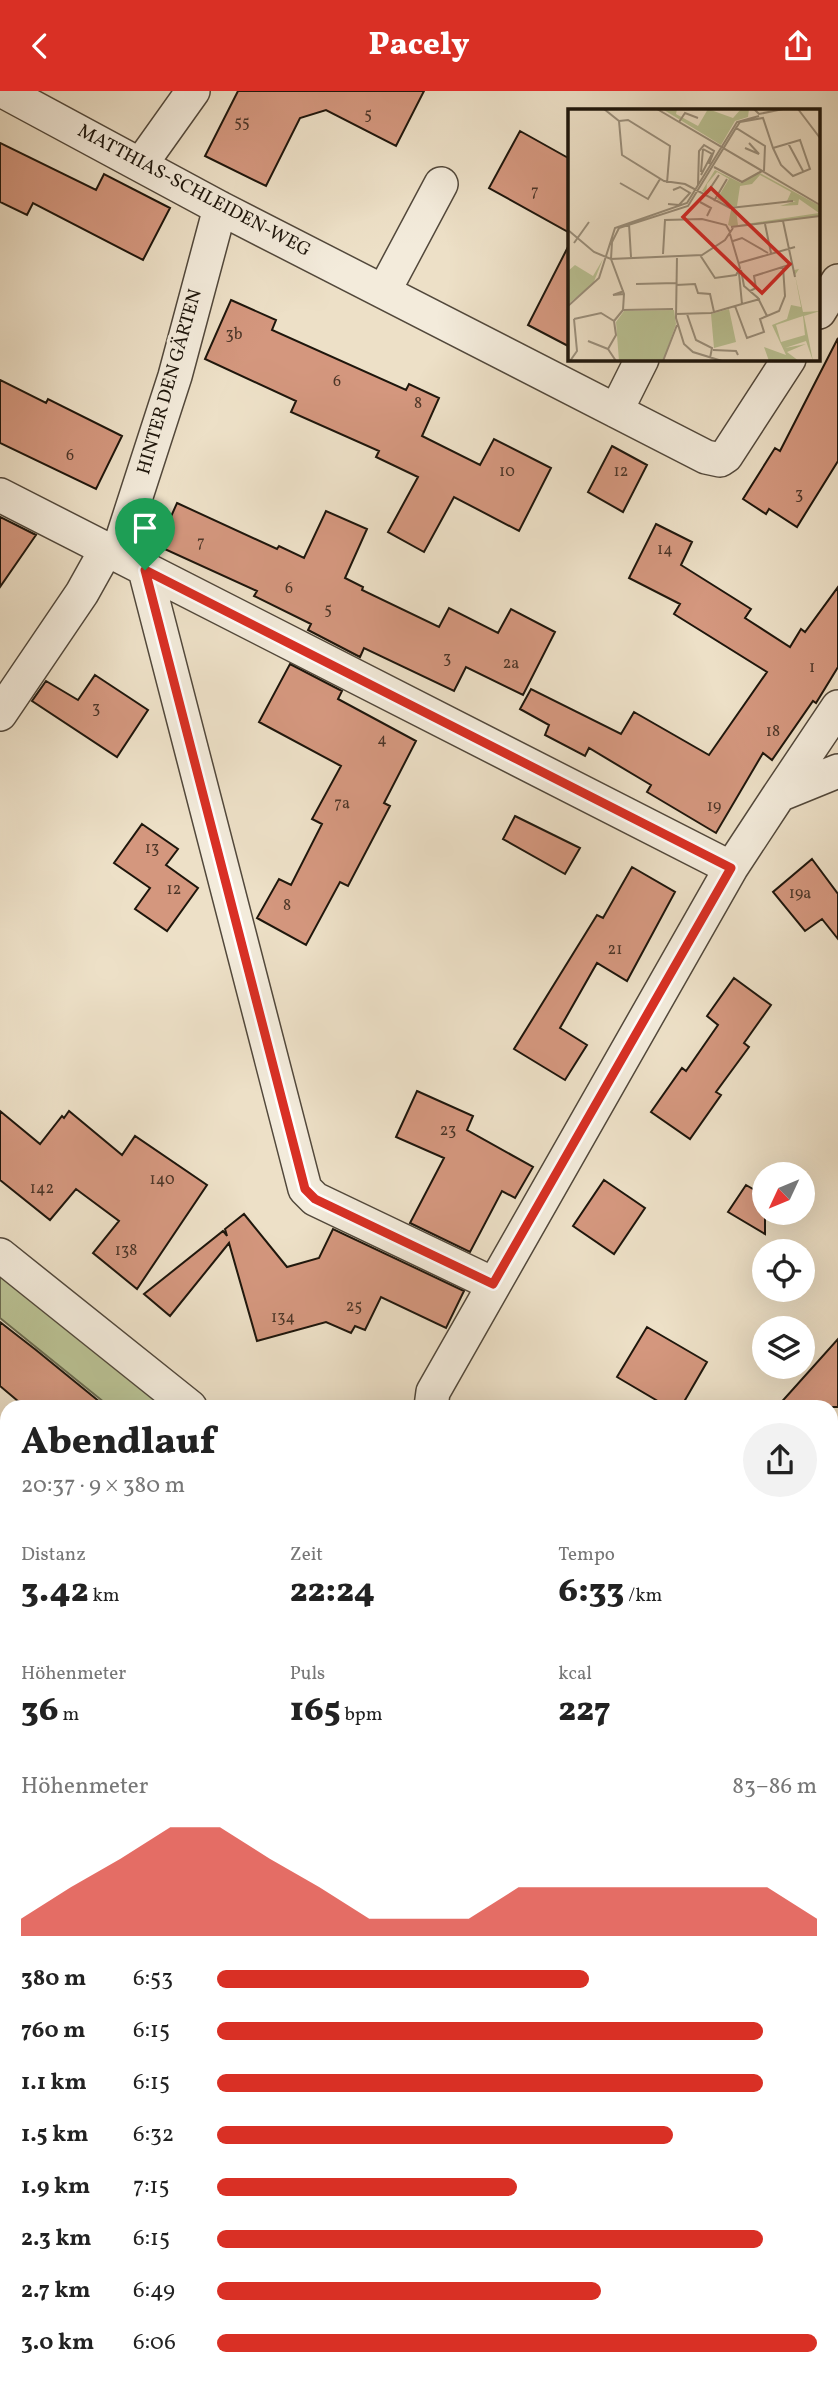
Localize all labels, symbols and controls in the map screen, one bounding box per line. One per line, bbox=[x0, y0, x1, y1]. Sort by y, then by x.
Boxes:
text: Pacely bbox=[368, 24, 470, 68]
icon: back bbox=[21, 27, 59, 65]
icon: share bbox=[779, 27, 817, 65]
house number: 5 bbox=[364, 104, 372, 126]
inset map bbox=[568, 109, 820, 361]
house number: 55 bbox=[234, 112, 250, 134]
street label: MATTHIAS-SCHLEIDEN-WEG bbox=[73, 118, 315, 264]
house number: 7 bbox=[531, 181, 539, 203]
street label: HINTER DEN GÄRTEN bbox=[131, 286, 209, 478]
house number: 3b bbox=[226, 324, 243, 346]
house number: 6 bbox=[333, 371, 341, 393]
house number: 8 bbox=[414, 393, 422, 415]
house number: 6 bbox=[66, 445, 74, 467]
house number: 10 bbox=[499, 461, 515, 483]
house number: 12 bbox=[614, 461, 628, 483]
house number: 3 bbox=[795, 484, 803, 506]
pin bbox=[115, 498, 175, 570]
icon: arrive bbox=[126, 509, 164, 547]
house number: 7 bbox=[197, 532, 205, 554]
house number: 14 bbox=[657, 539, 673, 561]
house number: 6 bbox=[285, 578, 293, 600]
house number: 5 bbox=[324, 599, 332, 621]
house number: 3 bbox=[443, 648, 451, 670]
house number: 2a bbox=[503, 653, 519, 675]
house number: 1 bbox=[809, 657, 815, 679]
house number: 3 bbox=[92, 698, 100, 720]
house number: 18 bbox=[766, 721, 780, 743]
house number: 4 bbox=[377, 729, 387, 751]
house number: 7a bbox=[334, 793, 350, 815]
house number: 19 bbox=[707, 796, 721, 818]
house number: 13 bbox=[145, 838, 159, 860]
house number: 12 bbox=[167, 879, 181, 901]
house number: 19a bbox=[789, 883, 811, 905]
house number: 8 bbox=[283, 895, 291, 917]
house number: 21 bbox=[608, 939, 622, 961]
house number: 23 bbox=[440, 1120, 456, 1142]
north arrow bbox=[752, 1162, 816, 1225]
map controls bbox=[752, 1162, 815, 1379]
house number: 140 bbox=[149, 1169, 175, 1191]
house number: 142 bbox=[30, 1178, 54, 1200]
button: locate bbox=[752, 1239, 815, 1302]
house number: 138 bbox=[115, 1240, 137, 1262]
house number: 25 bbox=[346, 1296, 362, 1318]
house number: 134 bbox=[271, 1307, 295, 1329]
button: layers bbox=[752, 1316, 815, 1379]
text: Abendlauf bbox=[21, 1417, 215, 1470]
button: share bbox=[743, 1423, 817, 1497]
text: 20:37 · 9 × 380 m bbox=[21, 1470, 185, 1502]
text: Distanz bbox=[21, 1542, 86, 1568]
text: Zeit bbox=[290, 1542, 323, 1568]
text: Tempo bbox=[558, 1542, 615, 1568]
text: 3.42 bbox=[21, 1568, 89, 1616]
text: 22:24 bbox=[290, 1568, 375, 1616]
text: 6:33 bbox=[558, 1568, 624, 1616]
text: km bbox=[89, 1583, 120, 1609]
text: /km bbox=[624, 1583, 662, 1609]
text: Höhenmeter bbox=[21, 1661, 126, 1687]
text: Puls bbox=[290, 1661, 325, 1687]
text: kcal bbox=[558, 1661, 592, 1687]
text: 36 bbox=[21, 1687, 59, 1735]
text: 165 bbox=[290, 1687, 341, 1735]
text: 227 bbox=[558, 1687, 611, 1735]
text: m bbox=[59, 1702, 79, 1728]
text: bpm bbox=[341, 1702, 383, 1728]
text: Höhenmeter bbox=[21, 1771, 148, 1803]
text: 83–86 m bbox=[732, 1771, 817, 1803]
text: 380 m bbox=[21, 1963, 86, 1995]
text: 6:53 bbox=[133, 1963, 173, 1995]
text: 760 m bbox=[21, 2015, 85, 2047]
text: 6:15 bbox=[133, 2015, 170, 2047]
text: 1.1 km bbox=[21, 2067, 87, 2099]
text: 6:15 bbox=[133, 2067, 170, 2099]
text: 1.5 km bbox=[21, 2119, 88, 2151]
text: 6:32 bbox=[133, 2119, 174, 2151]
text: 1.9 km bbox=[21, 2171, 90, 2203]
text: 7:15 bbox=[133, 2171, 170, 2203]
text: 2.3 km bbox=[21, 2223, 92, 2255]
text: 6:15 bbox=[133, 2223, 170, 2255]
text: 2.7 km bbox=[21, 2275, 91, 2307]
text: 6:49 bbox=[133, 2275, 175, 2307]
text: 3.0 km bbox=[21, 2327, 94, 2359]
text: 6:06 bbox=[133, 2327, 176, 2359]

